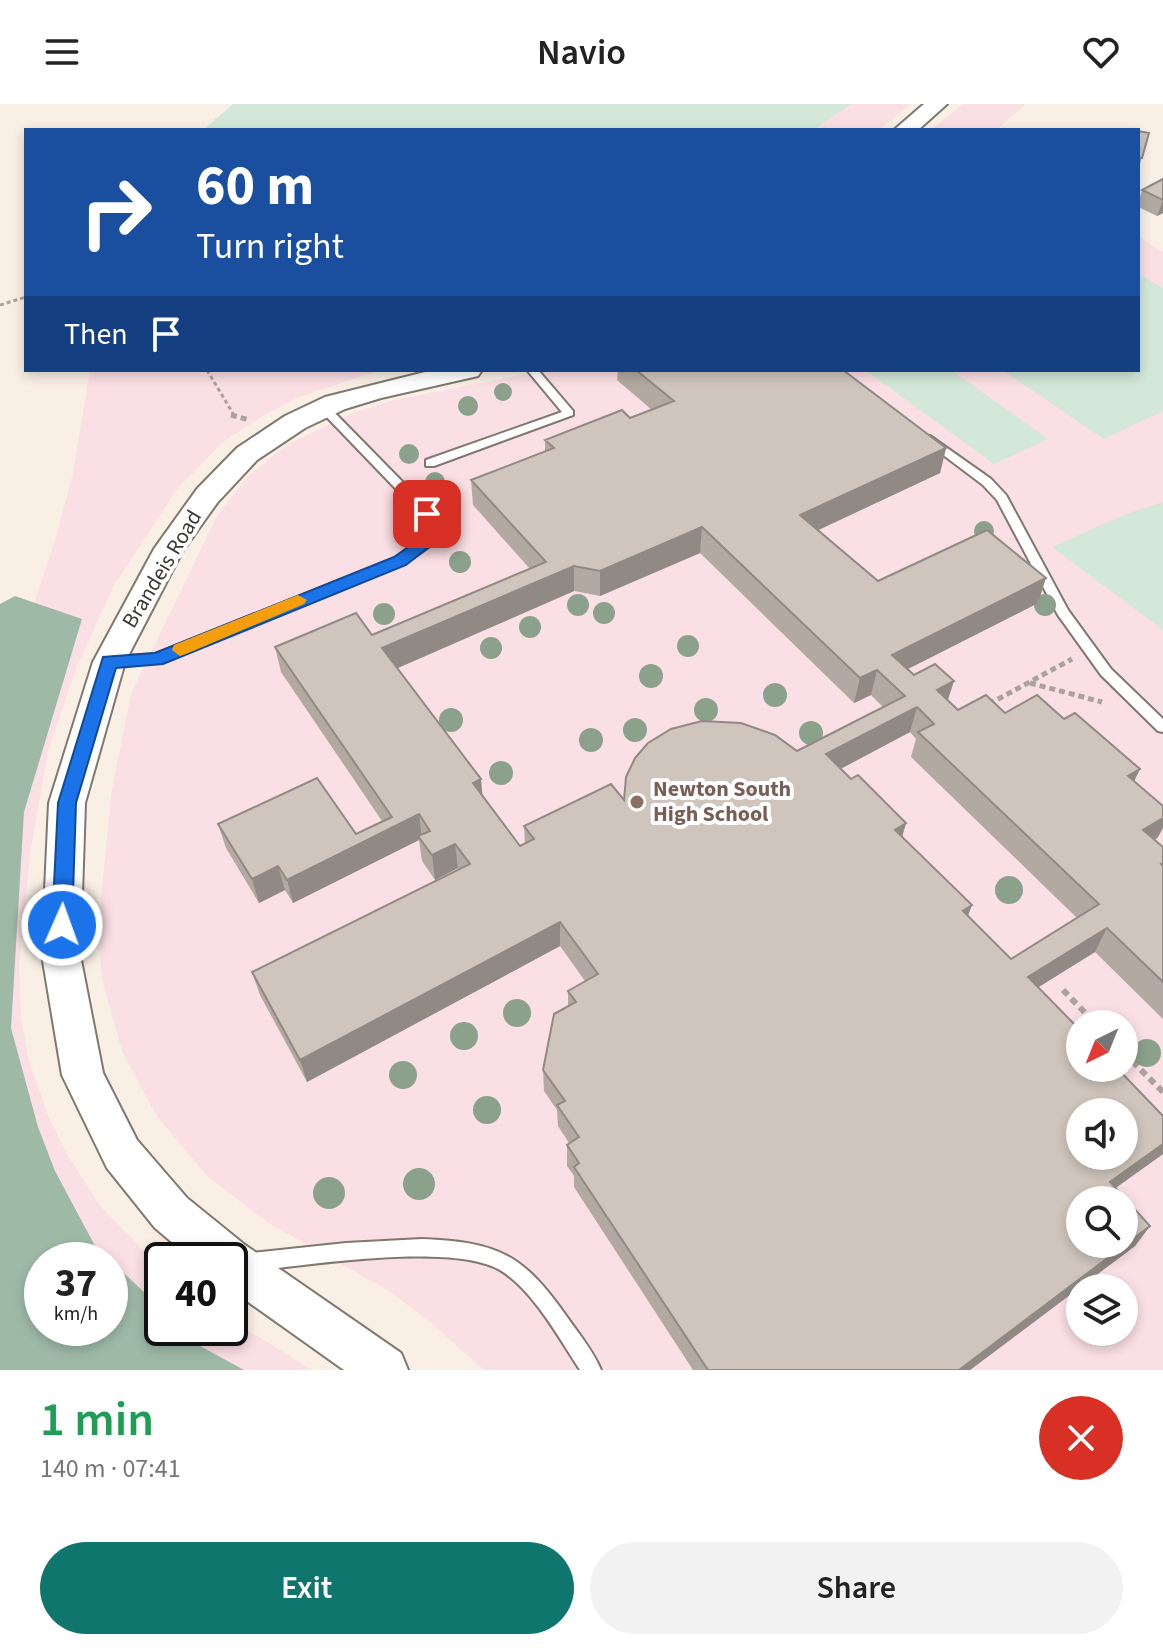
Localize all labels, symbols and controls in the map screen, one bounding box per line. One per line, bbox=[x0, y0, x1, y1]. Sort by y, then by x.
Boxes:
text: Navio bbox=[537, 27, 626, 78]
icon: menu bbox=[40, 30, 84, 74]
icon: heart bbox=[1079, 30, 1123, 74]
text: 60 m bbox=[196, 147, 314, 226]
icon: right bbox=[64, 160, 168, 264]
text: Turn right bbox=[196, 221, 344, 272]
icon: arrive bbox=[144, 312, 188, 356]
text: Then bbox=[64, 313, 128, 356]
pin bbox=[393, 480, 461, 548]
icon: arrive bbox=[405, 492, 449, 536]
street label: Brandeis Road bbox=[114, 504, 210, 634]
place label: Newton South High School bbox=[653, 773, 791, 830]
marker: Newton South High School bbox=[628, 793, 646, 811]
position arrow bbox=[20, 883, 104, 967]
north arrow bbox=[1066, 1010, 1138, 1082]
map controls bbox=[1066, 1010, 1138, 1346]
button: sound bbox=[1066, 1098, 1138, 1170]
button: search bbox=[1066, 1186, 1138, 1258]
speed limit sign: 40 bbox=[144, 1242, 248, 1346]
text: 37 bbox=[55, 1255, 97, 1312]
button: layers bbox=[1066, 1274, 1138, 1346]
text: km/h bbox=[54, 1300, 98, 1328]
text: 1 min bbox=[40, 1386, 154, 1454]
button: close bbox=[1039, 1396, 1123, 1480]
text: 140 m · 07:41 bbox=[40, 1450, 181, 1487]
button: Exit bbox=[40, 1542, 574, 1634]
button: Share bbox=[590, 1542, 1123, 1634]

